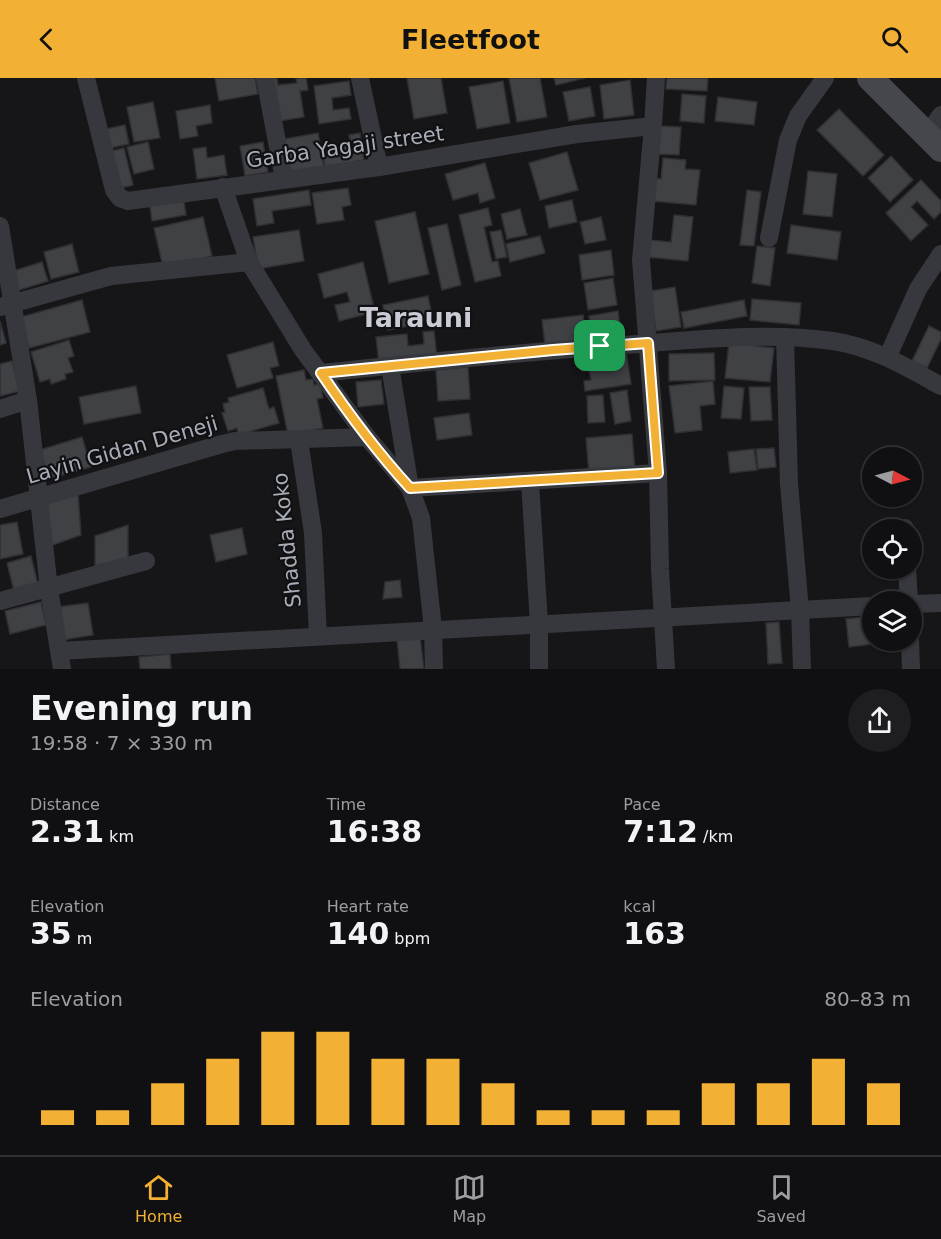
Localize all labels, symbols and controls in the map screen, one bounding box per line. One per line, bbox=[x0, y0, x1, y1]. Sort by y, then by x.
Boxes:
icon: back bbox=[30, 23, 63, 56]
icon: search bbox=[878, 23, 911, 56]
text: Fleetfoot bbox=[401, 24, 540, 55]
street label: Garba Yagaji street bbox=[245, 121, 445, 173]
district label: Tarauni bbox=[360, 302, 472, 333]
pin bbox=[574, 320, 625, 371]
icon: arrive bbox=[583, 329, 616, 362]
street label: Layin Gidan Deneji bbox=[23, 411, 221, 489]
north arrow bbox=[862, 447, 922, 507]
map controls bbox=[862, 447, 922, 651]
street label: Shadda Koko bbox=[268, 471, 306, 609]
button: locate bbox=[862, 519, 922, 579]
button: layers bbox=[862, 591, 922, 651]
text: Evening run bbox=[30, 689, 253, 728]
button: share bbox=[848, 689, 911, 752]
text: 19:58 · 7 × 330 m bbox=[30, 731, 213, 755]
text: Distance bbox=[30, 795, 100, 814]
text: Time bbox=[327, 795, 366, 814]
text: Pace bbox=[623, 795, 661, 814]
text: 2.31 bbox=[30, 814, 104, 849]
text: 16:38 bbox=[327, 814, 422, 849]
text: 7:12 bbox=[623, 814, 698, 849]
text: km bbox=[104, 827, 134, 846]
text: /km bbox=[698, 827, 733, 846]
text: Elevation bbox=[30, 897, 104, 916]
text: Heart rate bbox=[327, 897, 409, 916]
text: kcal bbox=[623, 897, 656, 916]
text: 35 bbox=[30, 916, 72, 951]
text: 140 bbox=[327, 916, 389, 951]
text: 163 bbox=[623, 916, 686, 951]
text: m bbox=[72, 929, 92, 948]
text: bpm bbox=[389, 929, 430, 948]
text: Elevation bbox=[30, 987, 123, 1011]
text: 80–83 m bbox=[824, 987, 911, 1011]
tab: Home bbox=[135, 1171, 182, 1226]
tab: Map bbox=[453, 1171, 486, 1226]
tab: Saved bbox=[756, 1171, 806, 1226]

